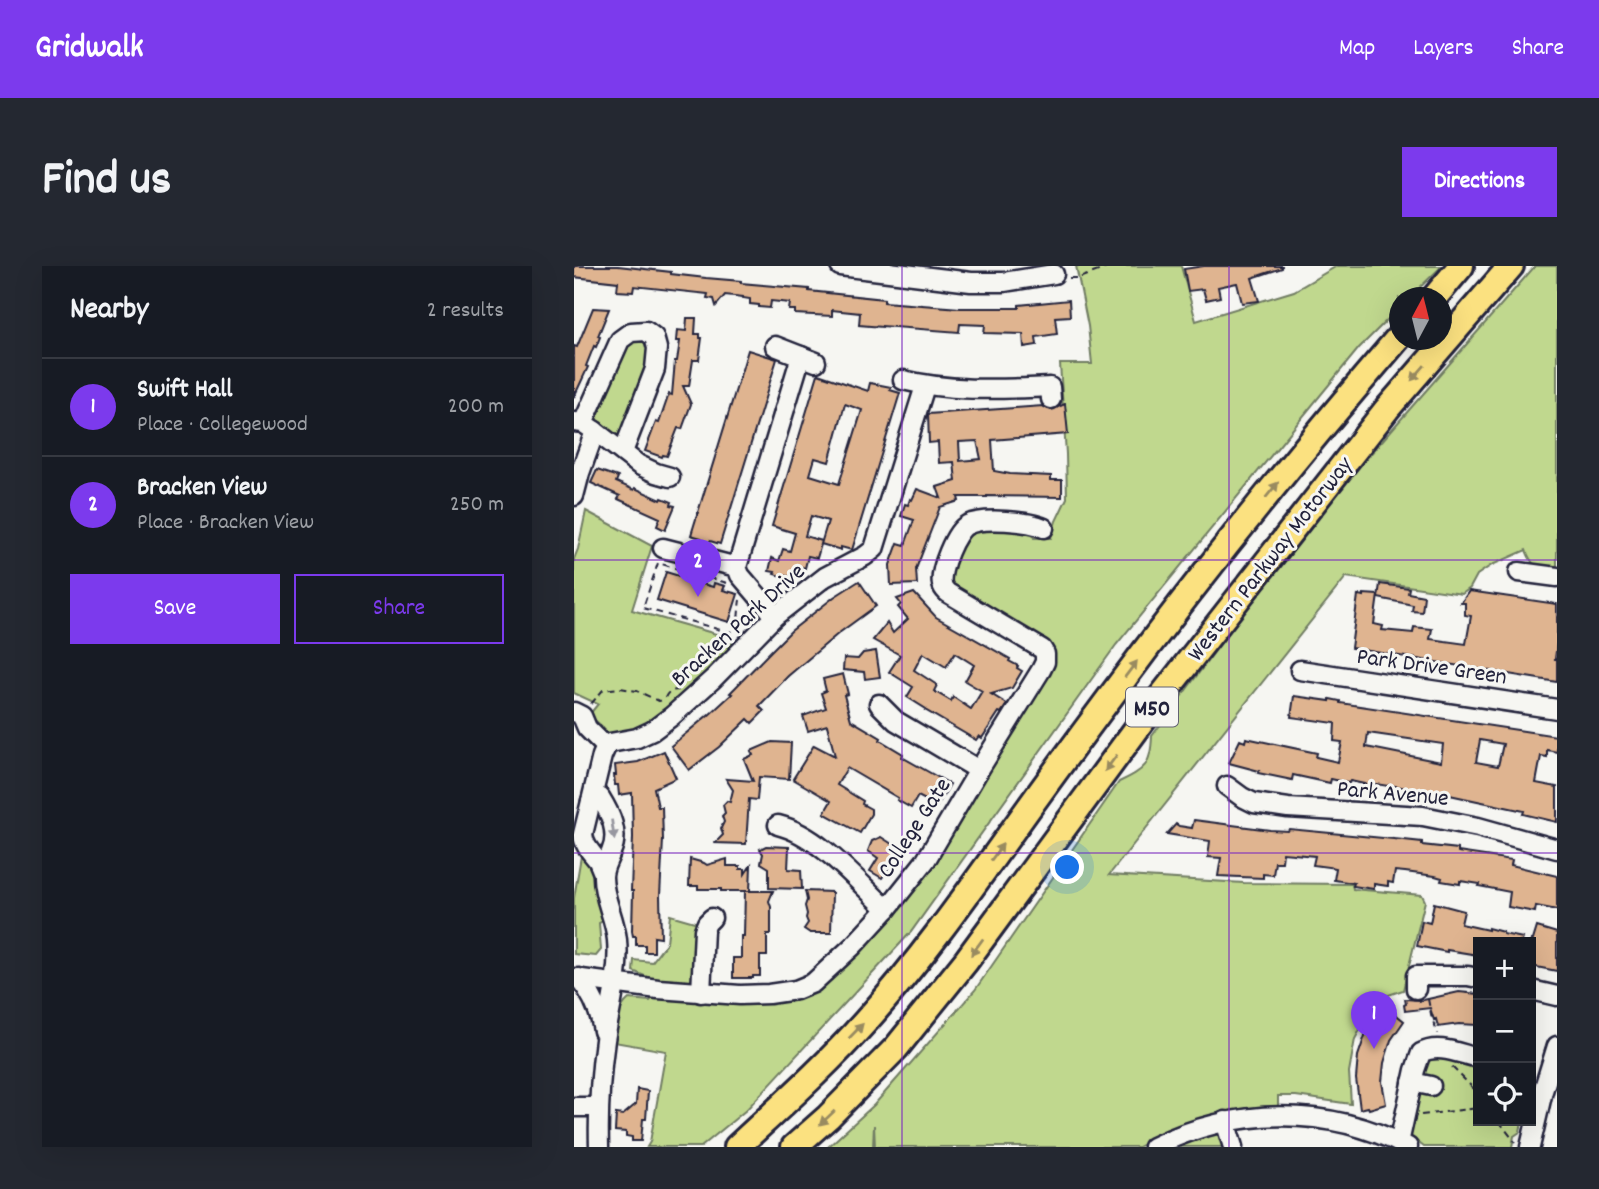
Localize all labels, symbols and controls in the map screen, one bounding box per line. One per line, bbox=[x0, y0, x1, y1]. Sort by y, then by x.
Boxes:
text: Gridwalk bbox=[35, 26, 144, 73]
text: Map bbox=[1339, 32, 1375, 66]
text: Layers bbox=[1413, 32, 1474, 66]
text: Share bbox=[1512, 32, 1564, 66]
text: Find us bbox=[42, 147, 171, 217]
button: Directions bbox=[1402, 147, 1557, 217]
north arrow bbox=[1389, 287, 1452, 350]
text: Nearby bbox=[70, 290, 148, 333]
text: 2 results bbox=[427, 295, 504, 328]
one-way arrow bbox=[1410, 364, 1426, 382]
text: Swift Hall bbox=[137, 372, 233, 409]
text: 1 bbox=[90, 391, 96, 424]
text: 200 m bbox=[448, 391, 504, 424]
text: Place · Collegewood bbox=[137, 409, 308, 442]
street label: Western Parkway Motorway bbox=[1180, 449, 1363, 670]
text: Bracken View bbox=[137, 470, 267, 507]
one-way arrow bbox=[1264, 481, 1279, 499]
text: 2 bbox=[88, 489, 98, 522]
text: 250 m bbox=[450, 489, 504, 522]
text: Place · Bracken View bbox=[137, 507, 314, 540]
pin: 2 bbox=[675, 539, 721, 597]
street label: Bracken Park Drive bbox=[664, 556, 814, 696]
button: Save bbox=[70, 574, 280, 644]
button: Share bbox=[294, 574, 504, 644]
street label: Park Drive Green bbox=[1354, 641, 1509, 695]
one-way arrow bbox=[1124, 660, 1138, 678]
road number: M50 bbox=[1126, 688, 1178, 727]
one-way arrow bbox=[1104, 754, 1118, 772]
street label: College Gate bbox=[870, 772, 961, 886]
street label: Park Avenue bbox=[1335, 773, 1450, 817]
one-way arrow bbox=[607, 819, 618, 841]
one-way arrow bbox=[990, 843, 1004, 861]
your location bbox=[1050, 850, 1084, 884]
map controls bbox=[1473, 937, 1536, 1126]
button: + bbox=[1473, 937, 1536, 1000]
one-way arrow bbox=[970, 938, 984, 956]
pin: 1 bbox=[1351, 991, 1397, 1049]
button: − bbox=[1473, 1000, 1536, 1063]
one-way arrow bbox=[848, 1023, 864, 1040]
button: locate bbox=[1473, 1063, 1536, 1126]
one-way arrow bbox=[819, 1109, 836, 1125]

